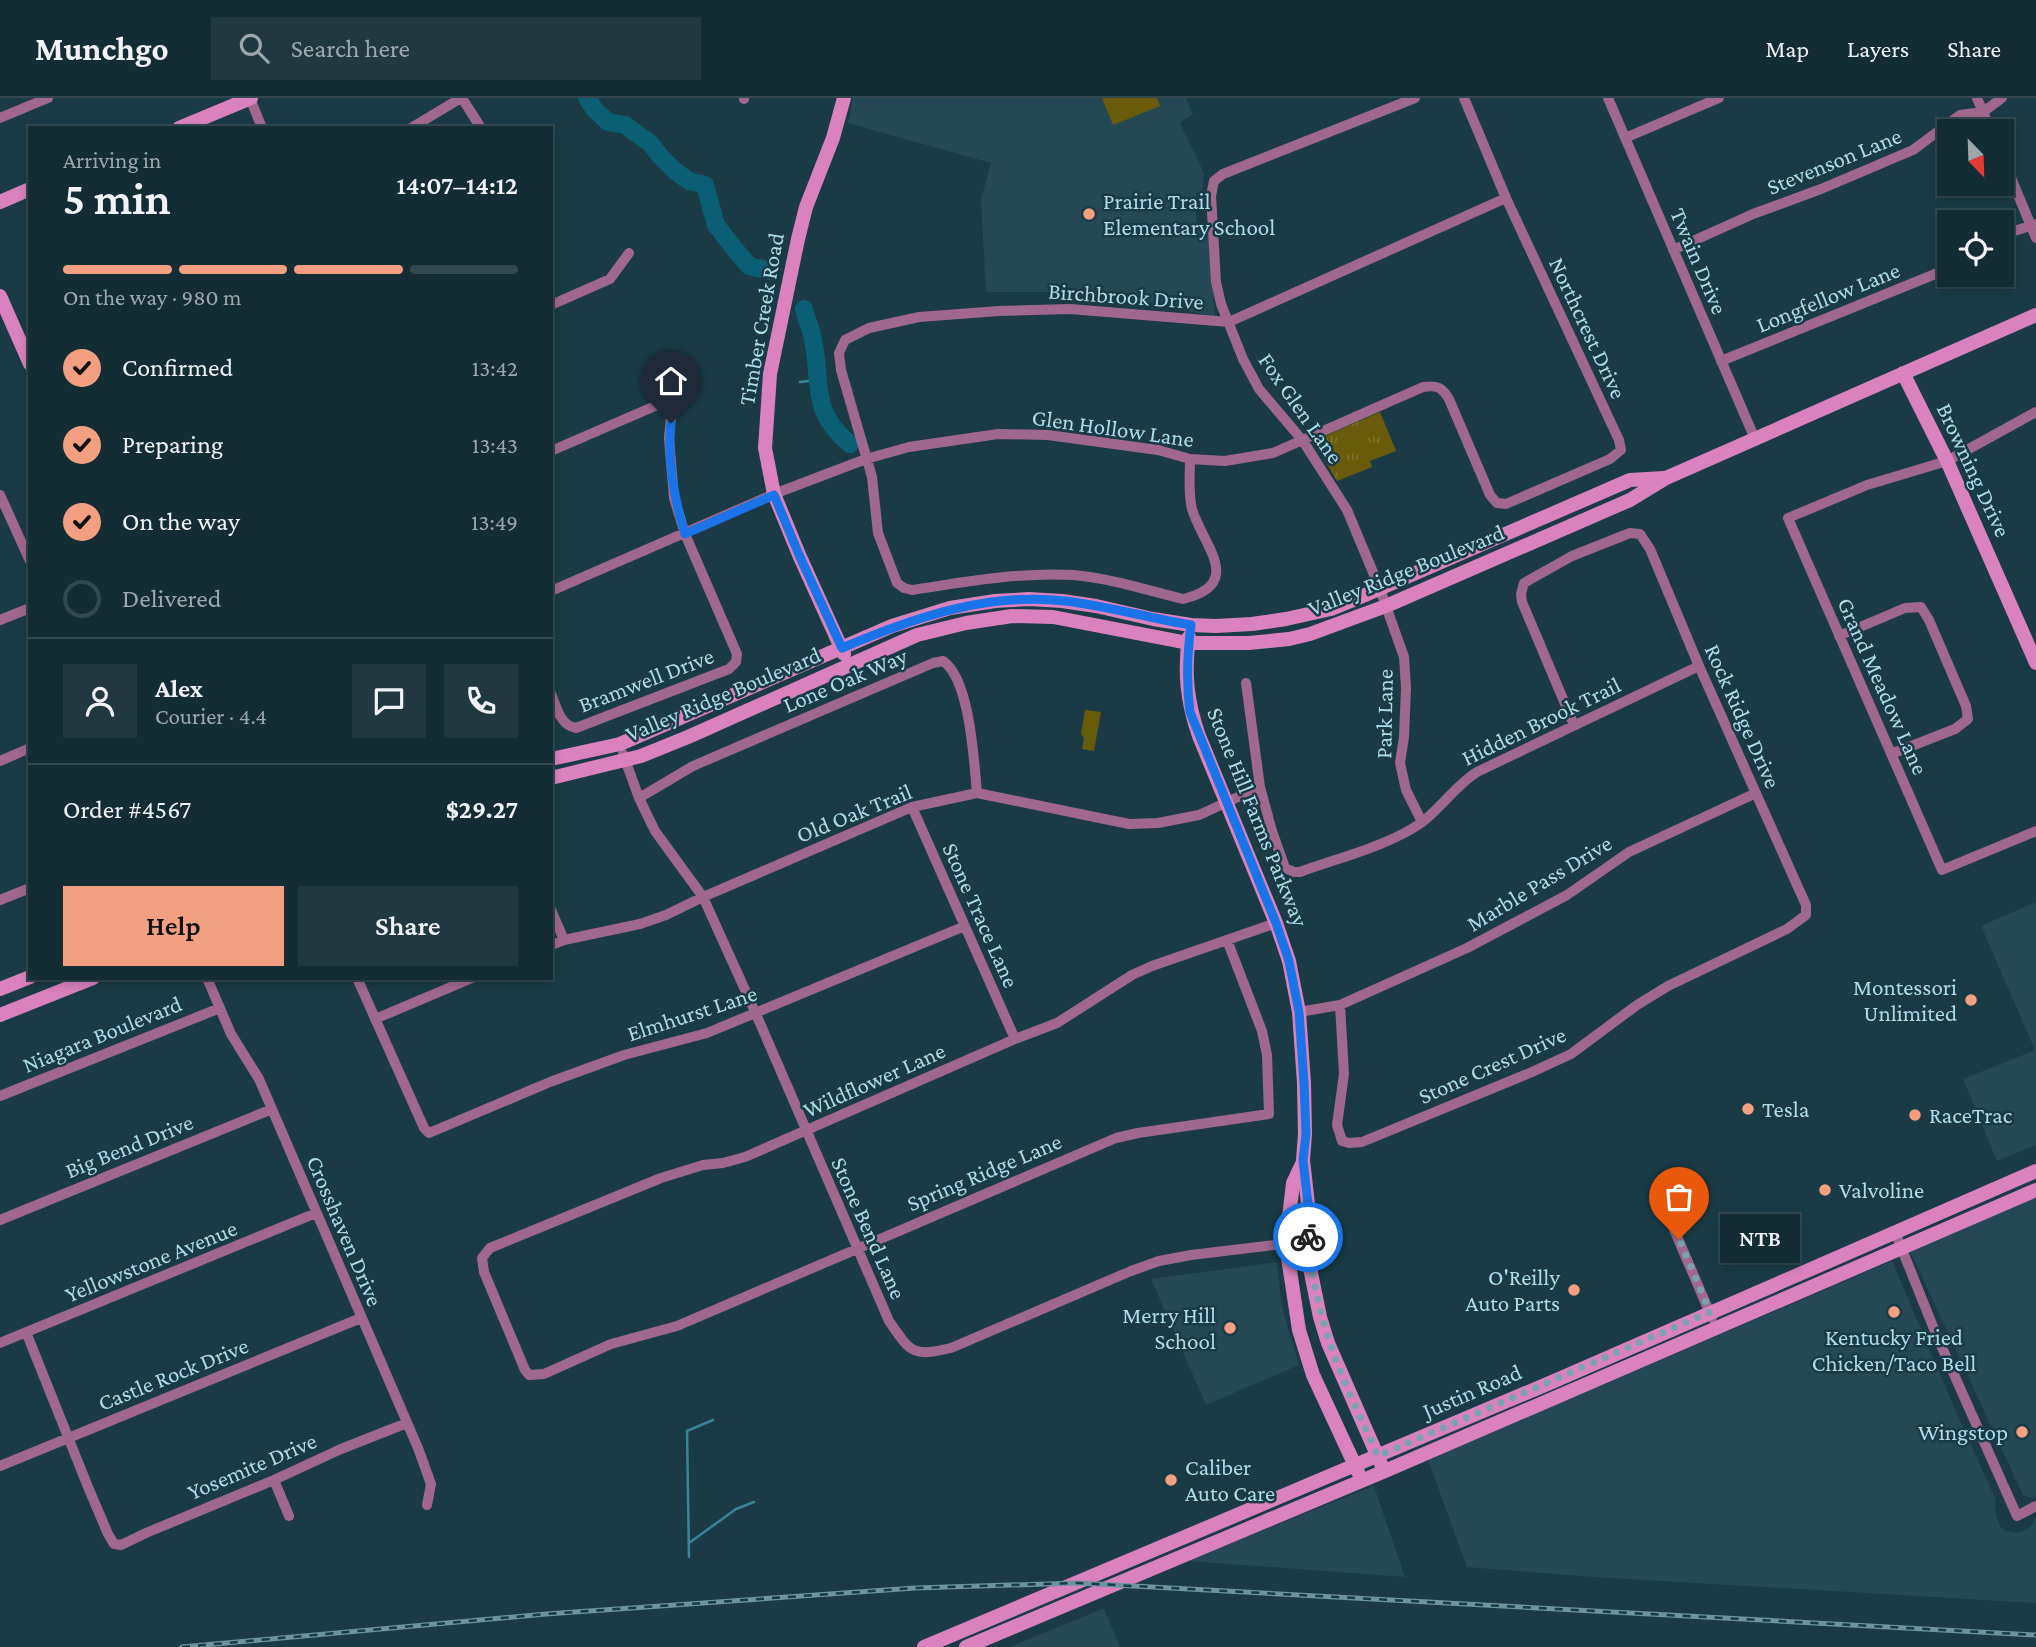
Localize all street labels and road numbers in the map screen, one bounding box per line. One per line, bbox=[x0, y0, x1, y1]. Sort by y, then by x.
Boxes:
street label: Stevenson Lane bbox=[1763, 122, 1905, 200]
street label: Twain Drive bbox=[1665, 204, 1733, 318]
street label: Timber Creek Road bbox=[733, 231, 789, 407]
street label: Northcrest Drive bbox=[1544, 253, 1632, 403]
street label: Longfellow Lane bbox=[1752, 256, 1904, 338]
street label: Birchbrook Drive bbox=[1047, 278, 1205, 314]
street label: Fox Glen Lane bbox=[1253, 348, 1349, 468]
street label: Browning Drive bbox=[1932, 399, 2016, 541]
street label: Glen Hollow Lane bbox=[1030, 404, 1196, 452]
street label: Valley Ridge Boulevard bbox=[1304, 519, 1508, 621]
street label: Grand Meadow Lane bbox=[1832, 594, 1934, 778]
street label: Rock Ridge Drive bbox=[1700, 640, 1786, 792]
street label: Valley Ridge Boulevard bbox=[622, 641, 824, 747]
street label: Bramwell Drive bbox=[575, 642, 717, 718]
street label: Lone Oak Way bbox=[779, 642, 911, 718]
street label: Park Lane bbox=[1370, 669, 1398, 759]
street label: Hidden Brook Trail bbox=[1457, 671, 1625, 771]
street label: Stone Hill Farms Parkway bbox=[1202, 704, 1314, 931]
street label: Old Oak Trail bbox=[792, 778, 916, 848]
street label: Marble Pass Drive bbox=[1462, 830, 1616, 936]
street label: Stone Trace Lane bbox=[937, 839, 1025, 991]
street label: Elmhurst Lane bbox=[624, 980, 760, 1046]
street label: Niagara Boulevard bbox=[19, 990, 185, 1078]
street label: Stone Crest Drive bbox=[1414, 1021, 1570, 1109]
street label: Wildflower Lane bbox=[799, 1037, 949, 1123]
street label: Big Bend Drive bbox=[61, 1109, 197, 1183]
street label: Spring Ridge Lane bbox=[903, 1128, 1065, 1216]
street label: Crosshaven Drive bbox=[302, 1152, 388, 1310]
street label: Stone Bend Lane bbox=[826, 1153, 912, 1303]
street label: Yellowstone Avenue bbox=[61, 1215, 241, 1307]
street label: Castle Rock Drive bbox=[94, 1332, 252, 1416]
street label: Justin Road bbox=[1417, 1359, 1525, 1424]
street label: Yosemite Drive bbox=[184, 1427, 320, 1505]

